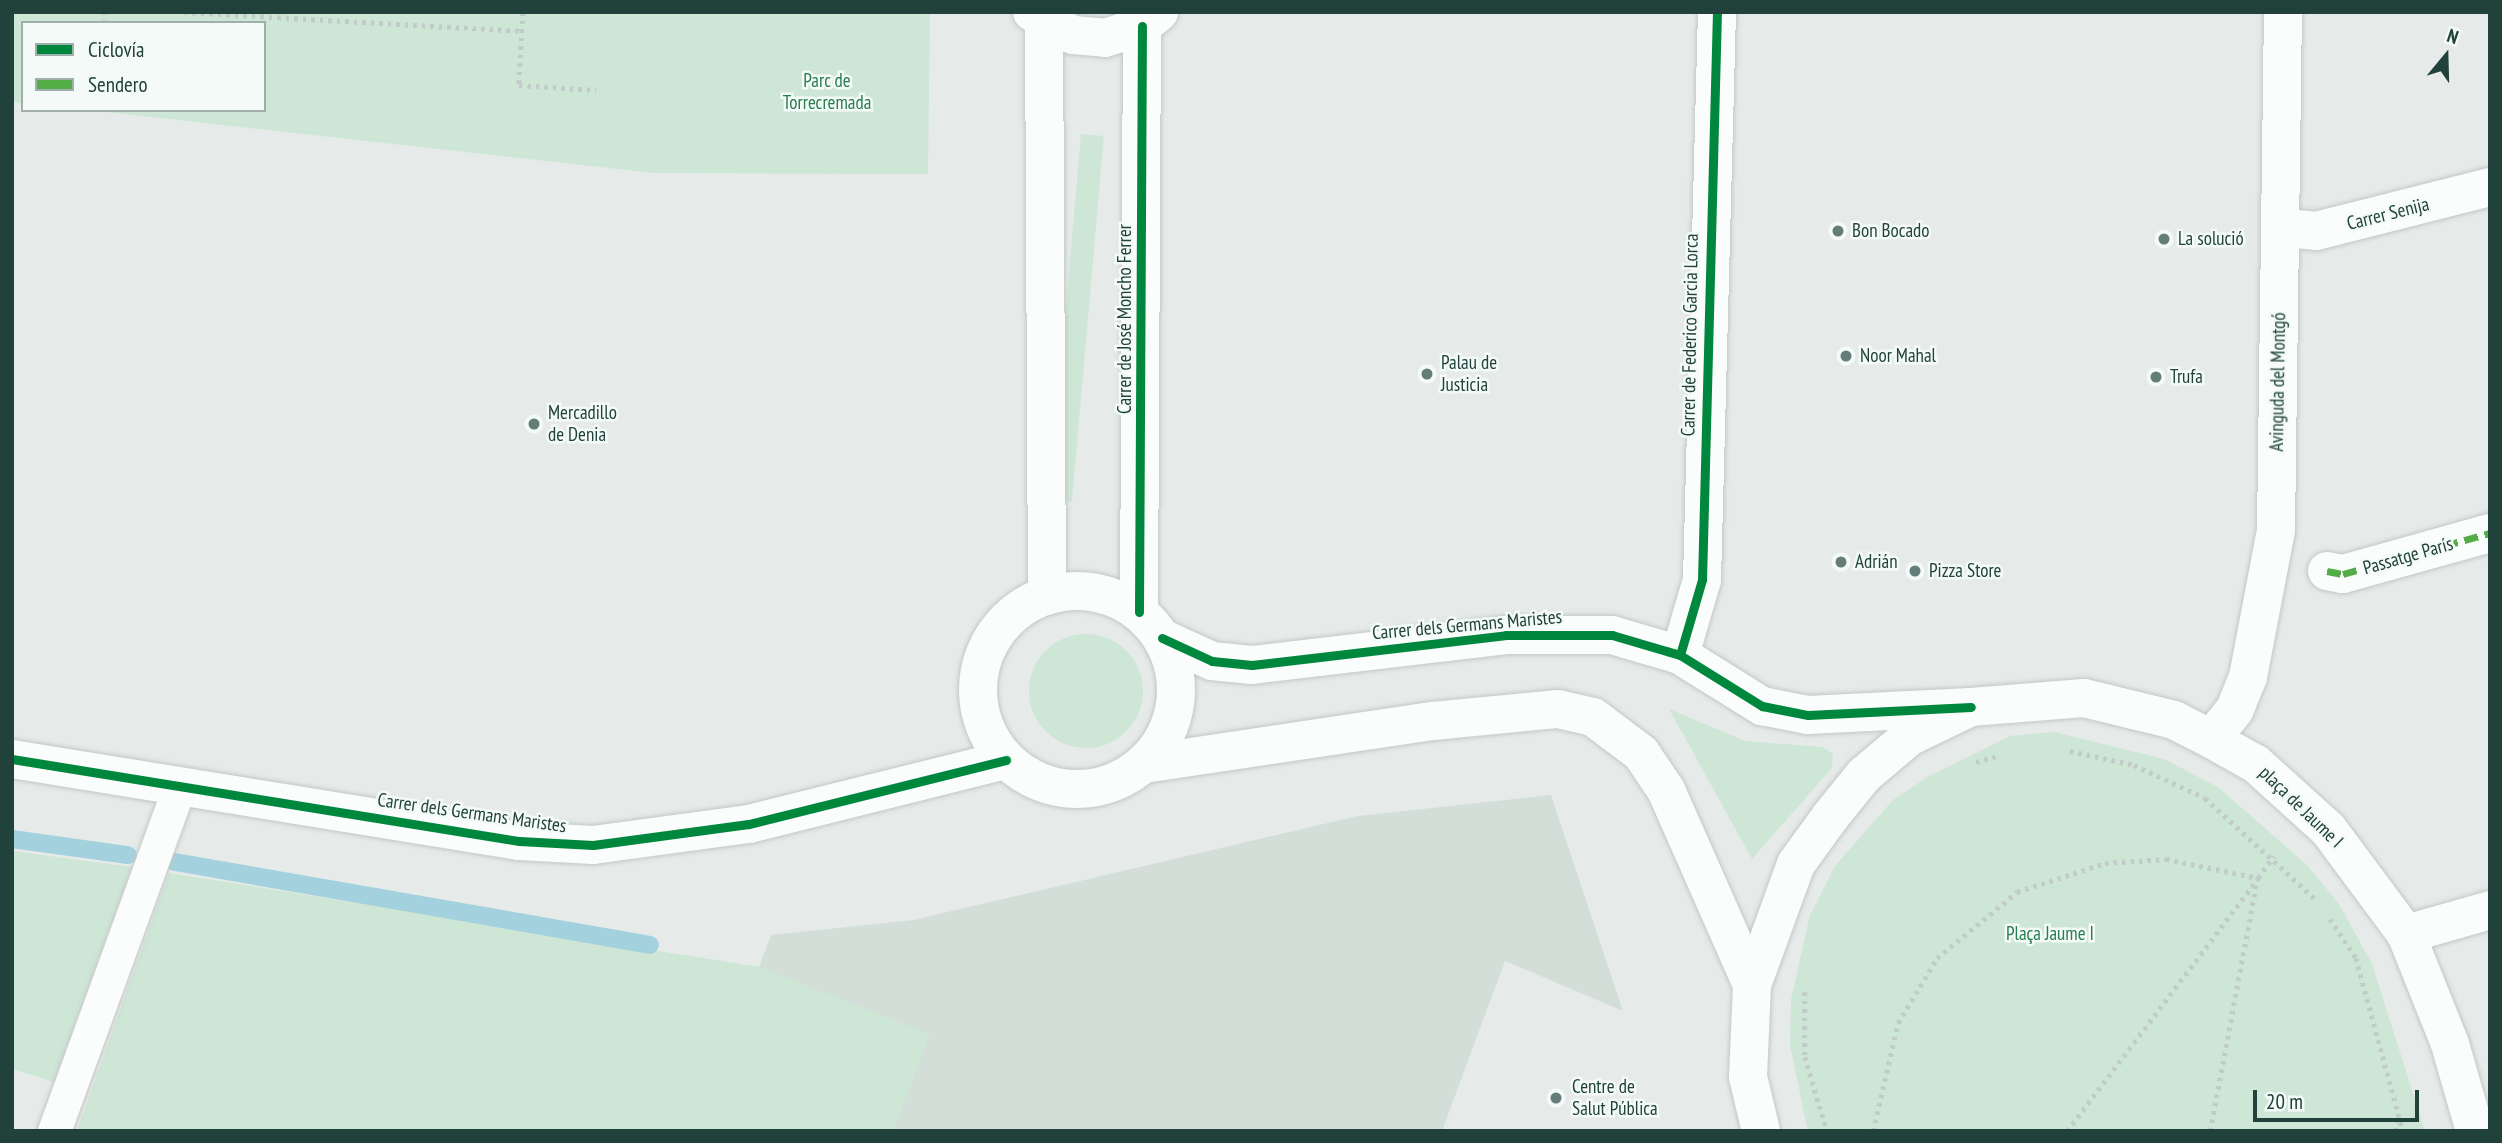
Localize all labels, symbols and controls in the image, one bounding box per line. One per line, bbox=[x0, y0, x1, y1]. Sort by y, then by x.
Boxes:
legend bbox=[21, 21, 266, 112]
north arrow bbox=[2411, 21, 2481, 91]
text: N bbox=[2444, 23, 2462, 49]
text: Ciclovía bbox=[88, 36, 145, 63]
park label: Parc de Torrecremada bbox=[783, 70, 871, 114]
text: Sendero bbox=[88, 71, 147, 98]
street label: Carrer Senija bbox=[2345, 193, 2431, 235]
place label: Bon Bocado bbox=[1852, 220, 1929, 242]
marker: Bon Bocado bbox=[1830, 223, 1846, 239]
street label: Carrer de José Moncho Ferrer bbox=[1114, 224, 1136, 414]
place label: La solució bbox=[2178, 228, 2244, 250]
marker: La solució bbox=[2156, 231, 2172, 247]
street label: Carrer de Federico Garcia Lorca bbox=[1677, 233, 1703, 437]
street label: Avinguda del Montgó bbox=[2265, 312, 2291, 452]
place label: Noor Mahal bbox=[1860, 345, 1936, 367]
marker: Noor Mahal bbox=[1838, 348, 1854, 364]
place label: Palau de Justicia bbox=[1441, 352, 1497, 396]
marker: Palau de Justicia bbox=[1419, 366, 1435, 382]
place label: Trufa bbox=[2170, 366, 2203, 388]
marker: Trufa bbox=[2148, 369, 2164, 385]
place label: Mercadillo de Denia bbox=[548, 402, 617, 446]
marker: Mercadillo de Denia bbox=[526, 416, 542, 432]
street label: Passatge París bbox=[2360, 532, 2456, 580]
place label: Adrián bbox=[1855, 551, 1897, 573]
marker: Adrián bbox=[1833, 554, 1849, 570]
place label: Pizza Store bbox=[1929, 560, 2001, 582]
marker: Pizza Store bbox=[1907, 563, 1923, 579]
street label: Carrer dels Germans Maristes bbox=[1371, 605, 1563, 645]
street label: plaça de Jaume I bbox=[2254, 761, 2348, 853]
street label: Carrer dels Germans Maristes bbox=[376, 788, 568, 838]
park label: Plaça Jaume I bbox=[2006, 923, 2094, 945]
place label: Centre de Salut Pública bbox=[1572, 1076, 1658, 1120]
scale bar bbox=[2257, 1076, 2423, 1120]
marker: Centre de Salut Pública bbox=[1546, 1088, 1566, 1108]
text: 20 m bbox=[2266, 1088, 2303, 1115]

